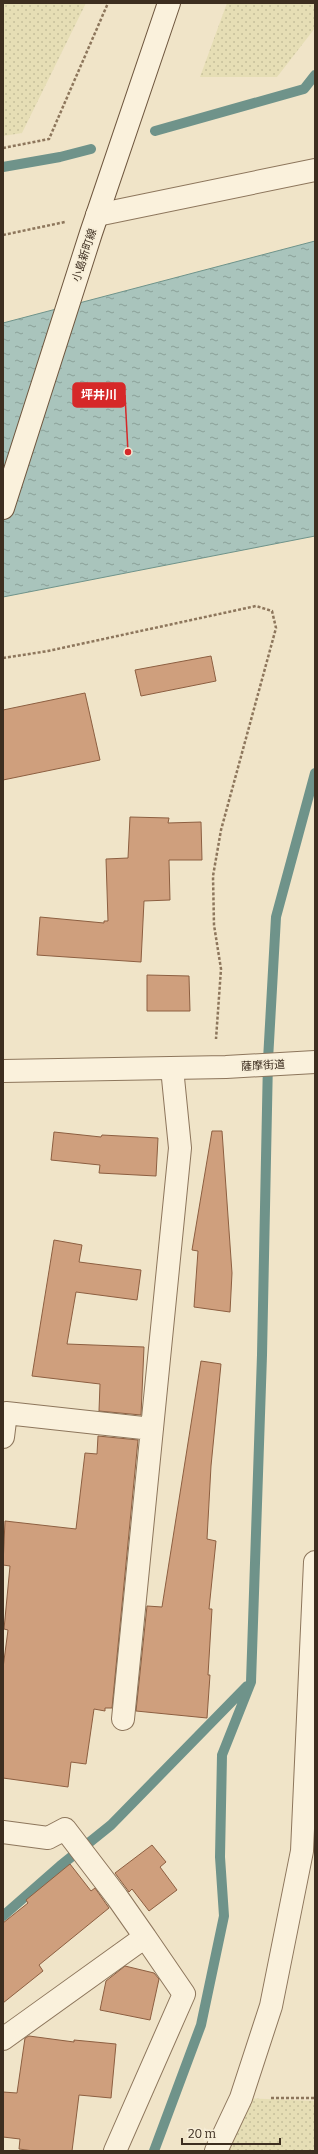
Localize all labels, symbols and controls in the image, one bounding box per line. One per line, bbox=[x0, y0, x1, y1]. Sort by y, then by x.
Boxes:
street label: 小島新町線 bbox=[70, 227, 99, 283]
callout: 坪井川 bbox=[73, 383, 125, 407]
text: 坪井川 bbox=[81, 388, 117, 402]
street label: 薩摩街道 bbox=[241, 1058, 285, 1073]
scale bar bbox=[182, 2120, 280, 2146]
text: 20 m bbox=[188, 2127, 217, 2141]

